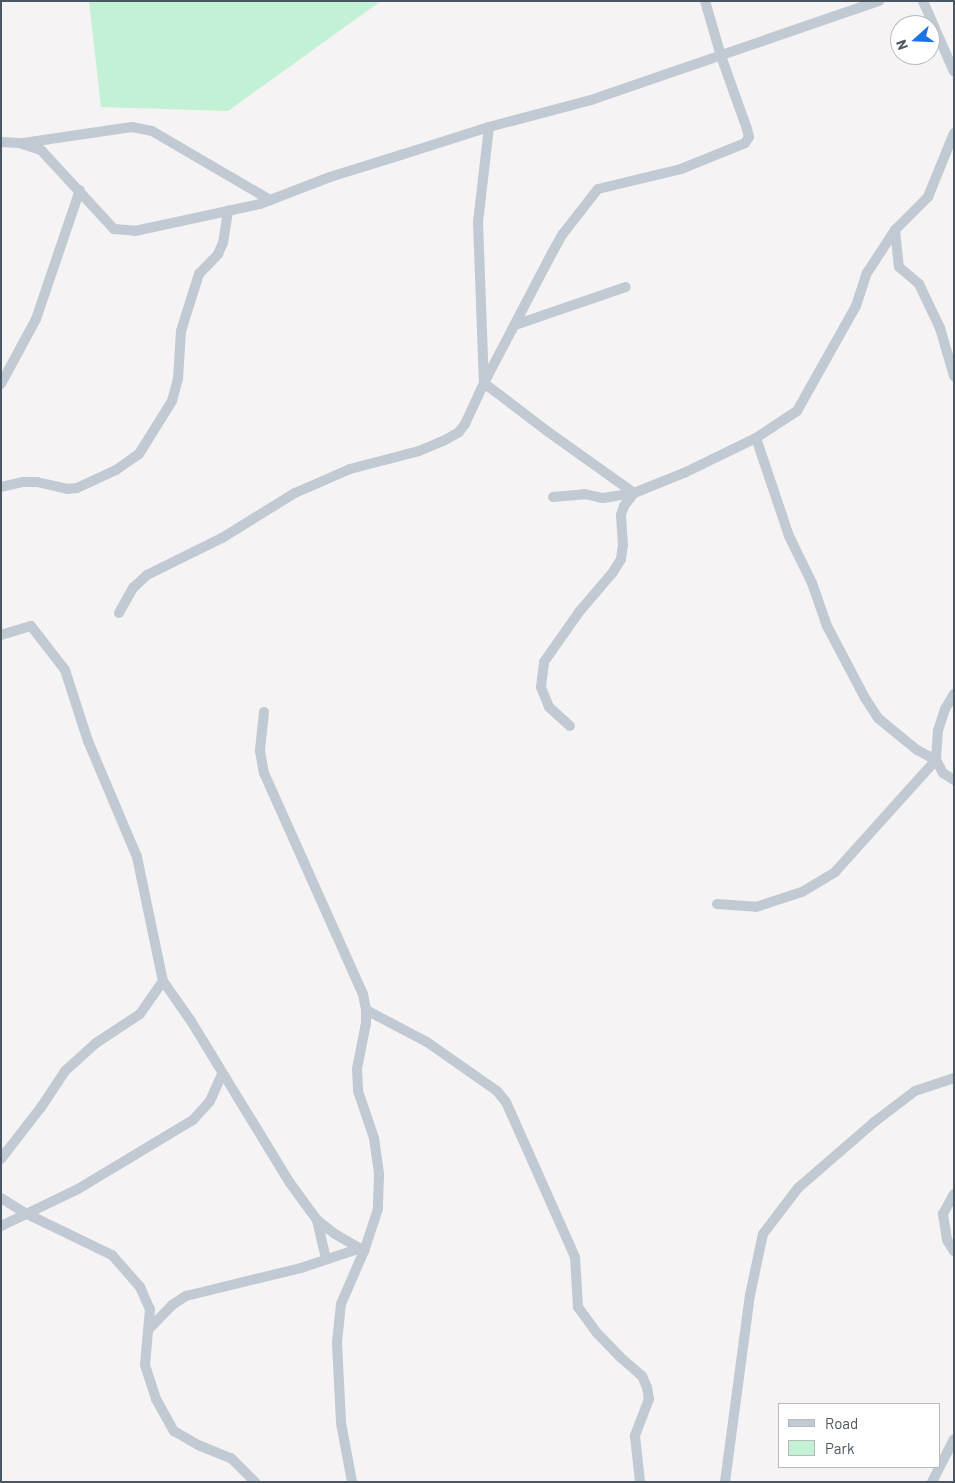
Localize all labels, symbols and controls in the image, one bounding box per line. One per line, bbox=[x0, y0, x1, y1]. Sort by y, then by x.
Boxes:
north arrow bbox=[890, 15, 940, 65]
text: N bbox=[892, 38, 911, 52]
legend bbox=[778, 1403, 940, 1468]
text: Road bbox=[825, 1414, 858, 1432]
text: Park bbox=[825, 1439, 854, 1457]

